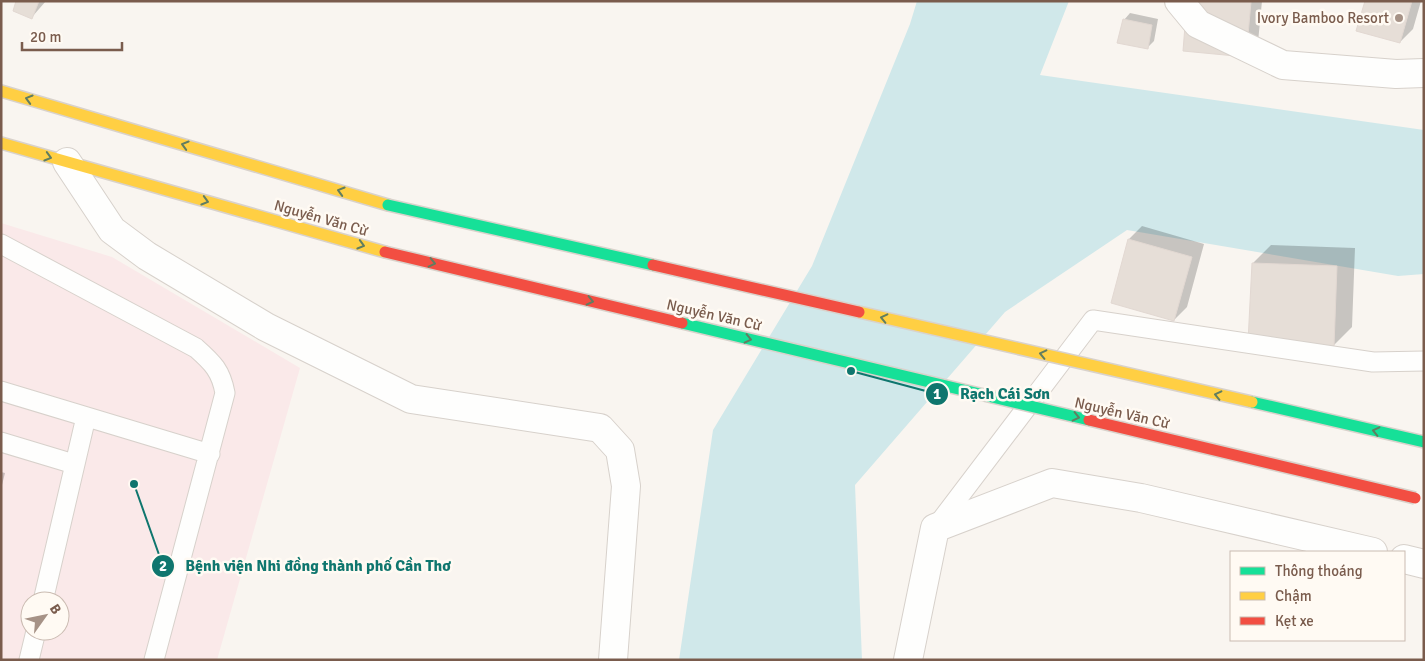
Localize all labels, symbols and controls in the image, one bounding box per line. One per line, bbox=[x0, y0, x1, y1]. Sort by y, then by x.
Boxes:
place label: Ivory Bamboo Resort bbox=[1257, 9, 1389, 27]
marker: Ivory Bamboo Resort bbox=[1393, 12, 1405, 24]
scale bar bbox=[22, 20, 122, 52]
text: 20 m bbox=[30, 28, 61, 46]
one-way arrow bbox=[26, 95, 34, 105]
one-way arrow bbox=[182, 141, 190, 151]
one-way arrow bbox=[44, 151, 52, 161]
one-way arrow bbox=[338, 187, 346, 197]
one-way arrow bbox=[200, 195, 208, 205]
street label: Nguyễn Văn Cừ bbox=[272, 195, 371, 240]
one-way arrow bbox=[356, 239, 365, 250]
one-way arrow bbox=[427, 257, 436, 268]
street label: Nguyễn Văn Cừ bbox=[665, 294, 764, 335]
one-way arrow bbox=[586, 295, 595, 306]
one-way arrow bbox=[880, 313, 889, 324]
one-way arrow bbox=[744, 333, 753, 344]
one-way arrow bbox=[1038, 349, 1047, 360]
callout: Rạch Cái Sơn bbox=[925, 378, 1060, 409]
text: Rạch Cái Sơn bbox=[960, 384, 1050, 404]
text: 1 bbox=[933, 385, 941, 403]
one-way arrow bbox=[1213, 390, 1222, 401]
street label: Nguyễn Văn Cừ bbox=[1073, 392, 1172, 433]
one-way arrow bbox=[1072, 411, 1081, 422]
one-way arrow bbox=[1372, 427, 1381, 437]
callout: Bệnh viện Nhi đồng thành phố Cần Thơ bbox=[151, 550, 461, 581]
legend bbox=[1230, 551, 1405, 641]
text: Bệnh viện Nhi đồng thành phố Cần Thơ bbox=[185, 556, 451, 576]
text: 2 bbox=[159, 557, 167, 575]
text: Thông thoáng bbox=[1275, 562, 1363, 580]
text: Chậm bbox=[1275, 587, 1312, 605]
north arrow bbox=[20, 591, 70, 641]
text: B bbox=[46, 601, 65, 618]
text: Kẹt xe bbox=[1275, 612, 1314, 630]

